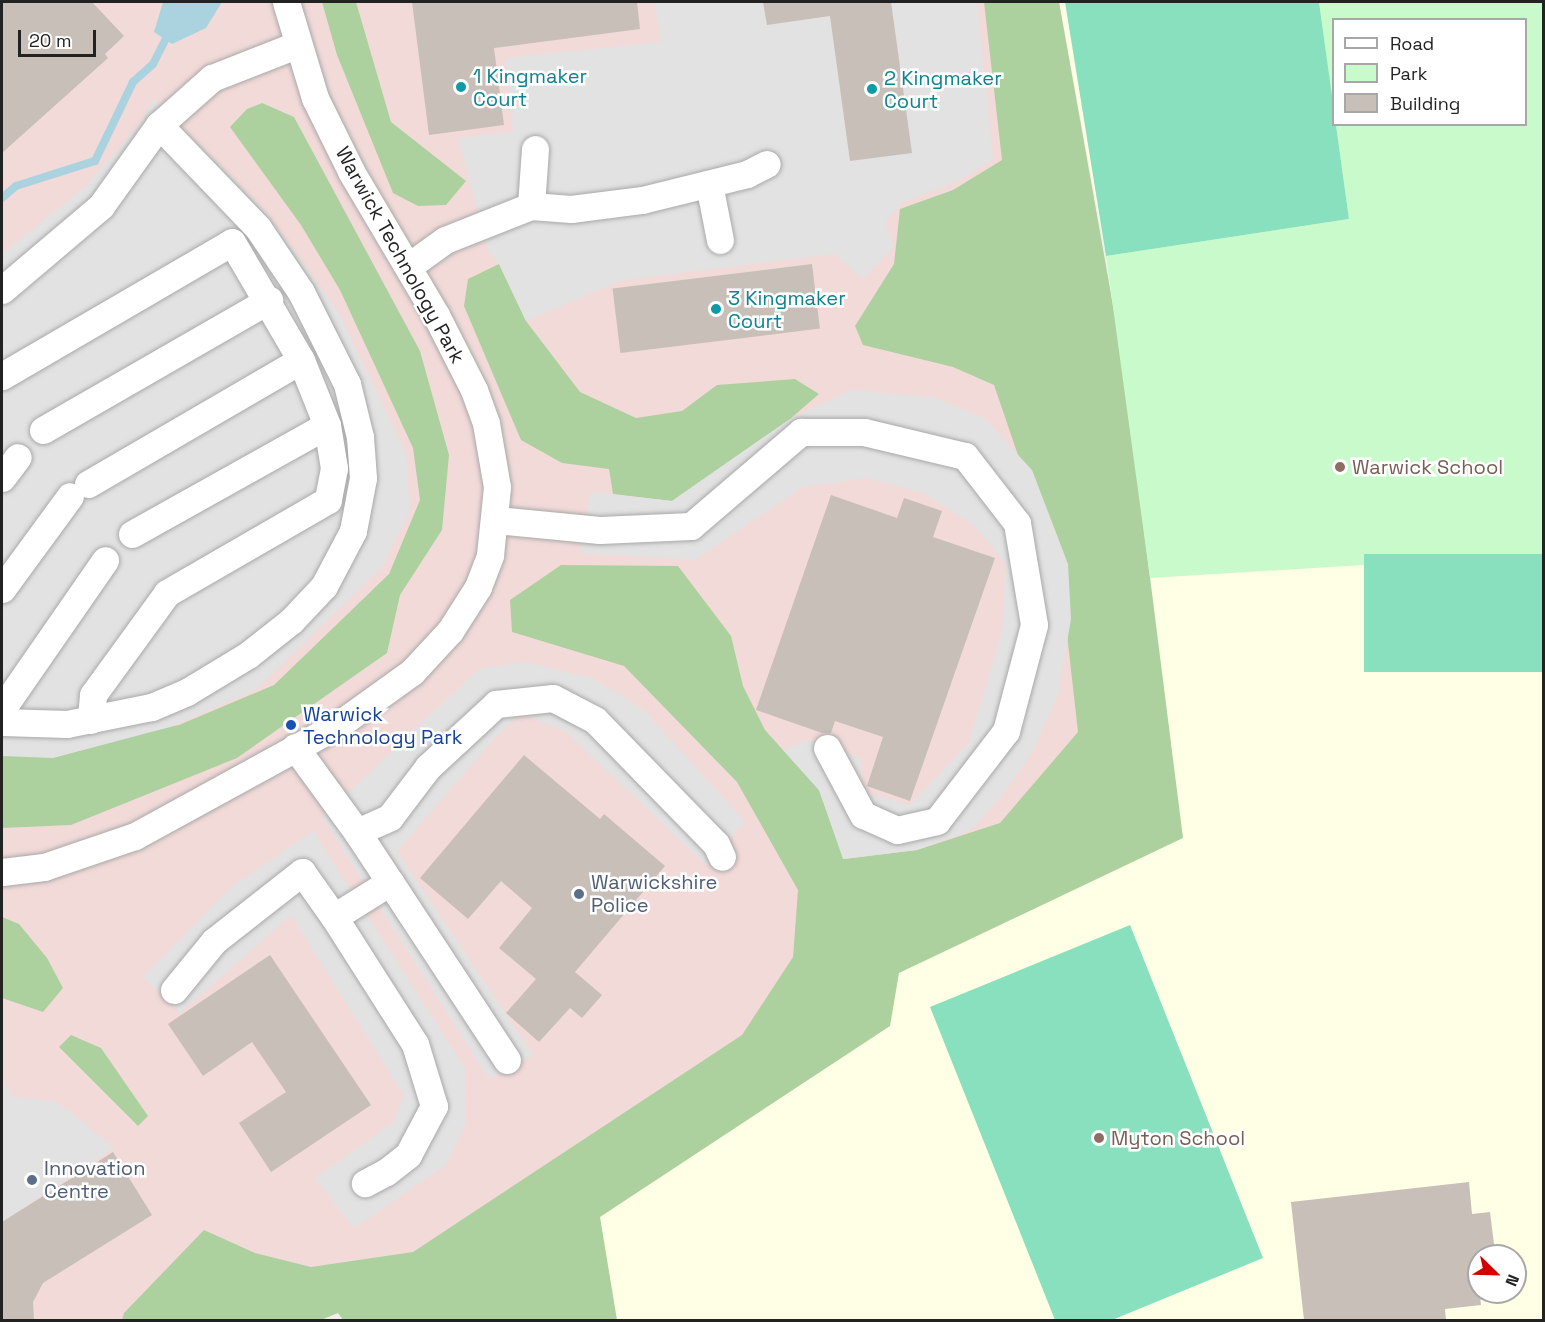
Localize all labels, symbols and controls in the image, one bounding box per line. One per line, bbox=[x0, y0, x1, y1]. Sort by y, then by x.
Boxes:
scale bar bbox=[21, 18, 99, 56]
legend bbox=[1332, 18, 1527, 126]
text: 20 m bbox=[29, 29, 72, 52]
text: Road bbox=[1390, 32, 1434, 55]
text: Park bbox=[1390, 62, 1427, 85]
place label: 1 Kingmaker Court bbox=[473, 64, 587, 111]
place label: 2 Kingmaker Court bbox=[884, 66, 1002, 113]
marker: 1 Kingmaker Court bbox=[454, 80, 468, 94]
marker: 2 Kingmaker Court bbox=[865, 82, 879, 96]
text: Building bbox=[1390, 92, 1460, 115]
street label: Warwick Technology Park bbox=[330, 142, 470, 368]
place label: 3 Kingmaker Court bbox=[728, 286, 846, 333]
marker: 3 Kingmaker Court bbox=[709, 302, 723, 316]
place label: Warwick School bbox=[1352, 455, 1503, 479]
marker: Warwick School bbox=[1333, 460, 1347, 474]
place label: Warwick Technology Park bbox=[303, 702, 463, 749]
marker: Warwick Technology Park bbox=[284, 718, 298, 732]
place label: Warwickshire Police bbox=[591, 870, 717, 917]
marker: Warwickshire Police bbox=[572, 887, 586, 901]
place label: Myton School bbox=[1111, 1126, 1245, 1150]
marker: Myton School bbox=[1092, 1131, 1106, 1145]
place label: Innovation Centre bbox=[44, 1156, 145, 1203]
marker: Innovation Centre bbox=[25, 1173, 39, 1187]
north arrow bbox=[1467, 1244, 1527, 1304]
text: N bbox=[1500, 1271, 1524, 1289]

